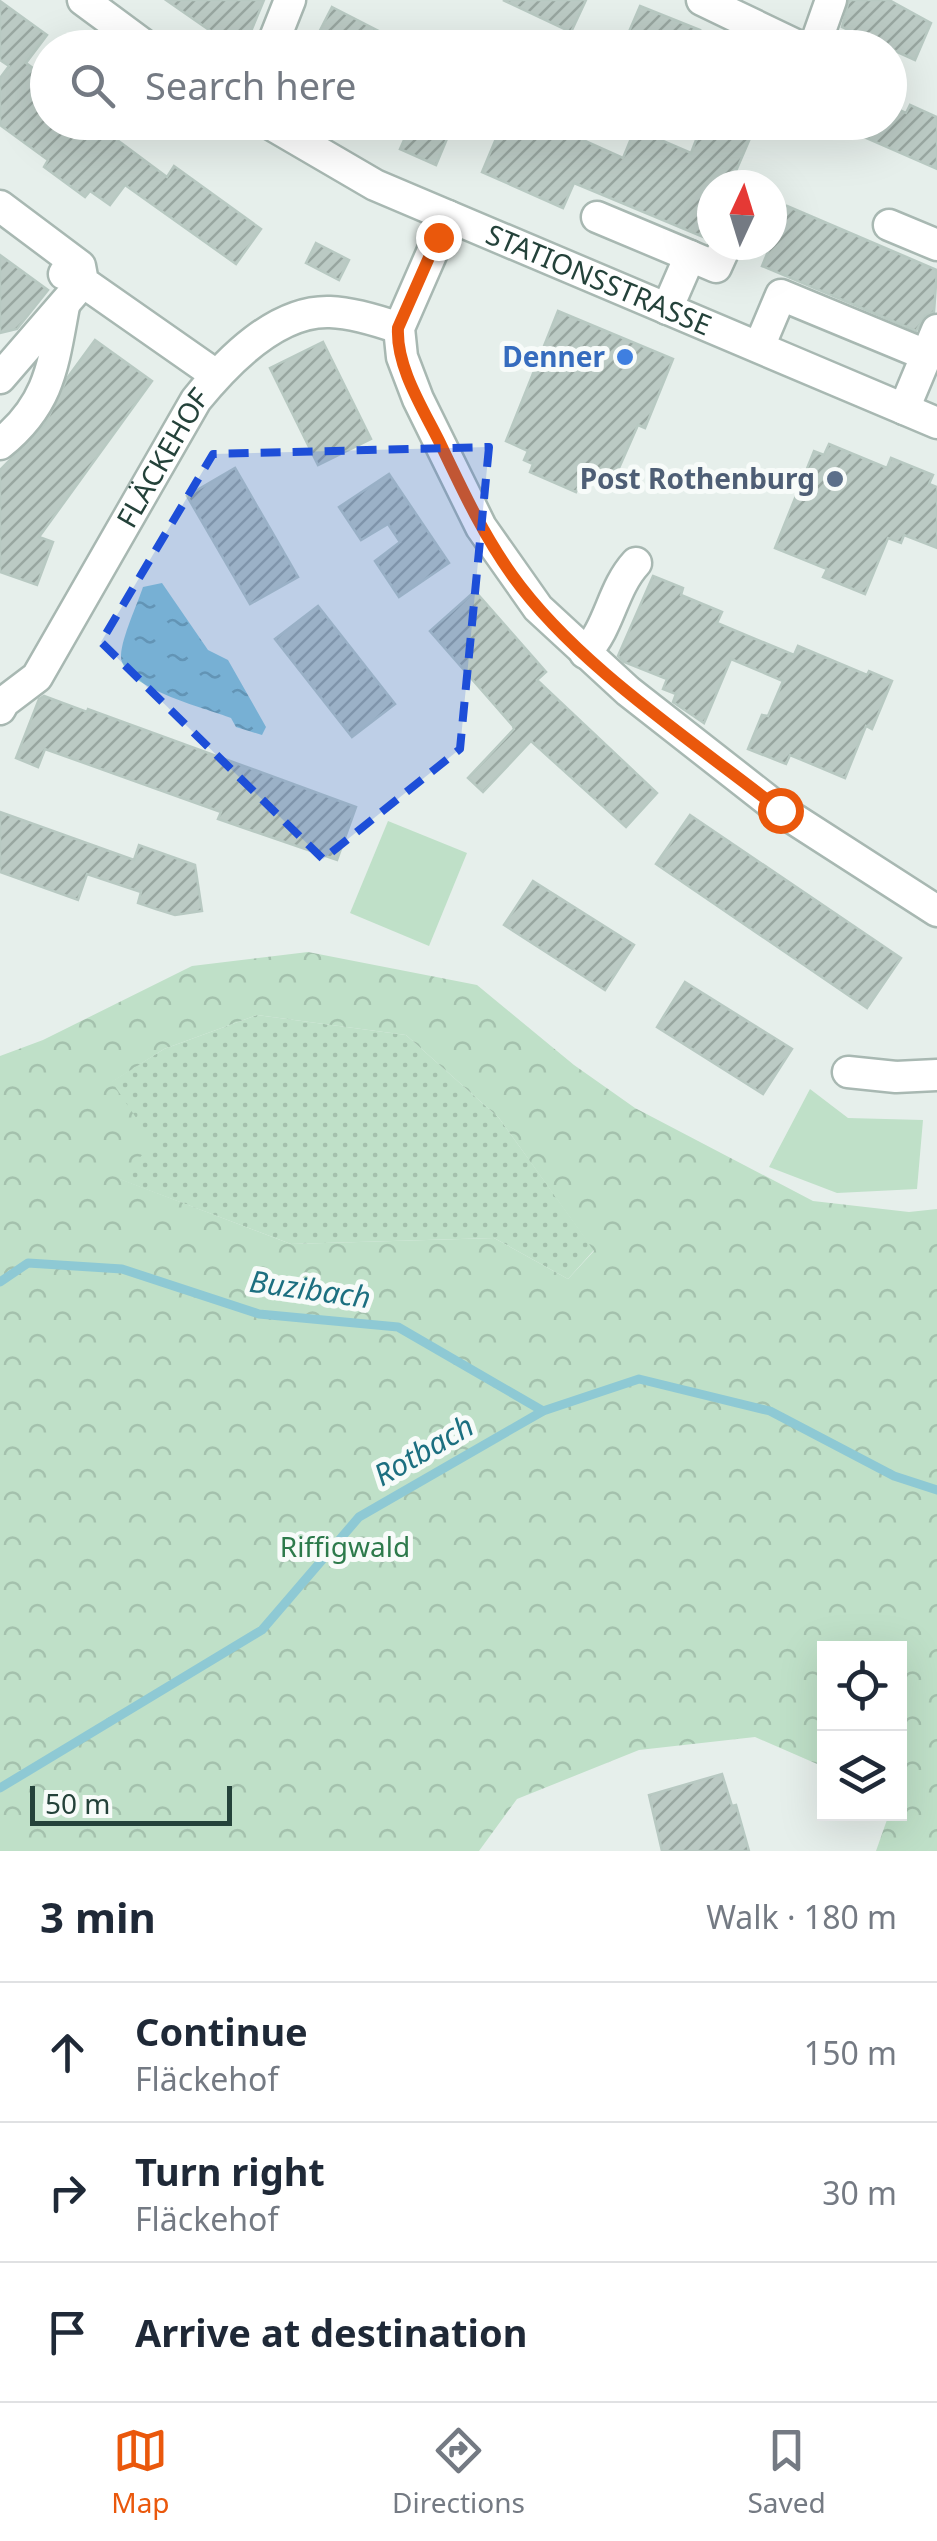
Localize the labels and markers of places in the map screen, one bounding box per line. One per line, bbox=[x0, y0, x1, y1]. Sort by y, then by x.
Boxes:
place label: Denner bbox=[502, 337, 605, 375]
marker: Denner bbox=[614, 346, 636, 368]
place label: Post Rothenburg bbox=[580, 459, 815, 497]
marker: Post Rothenburg bbox=[824, 468, 846, 490]

